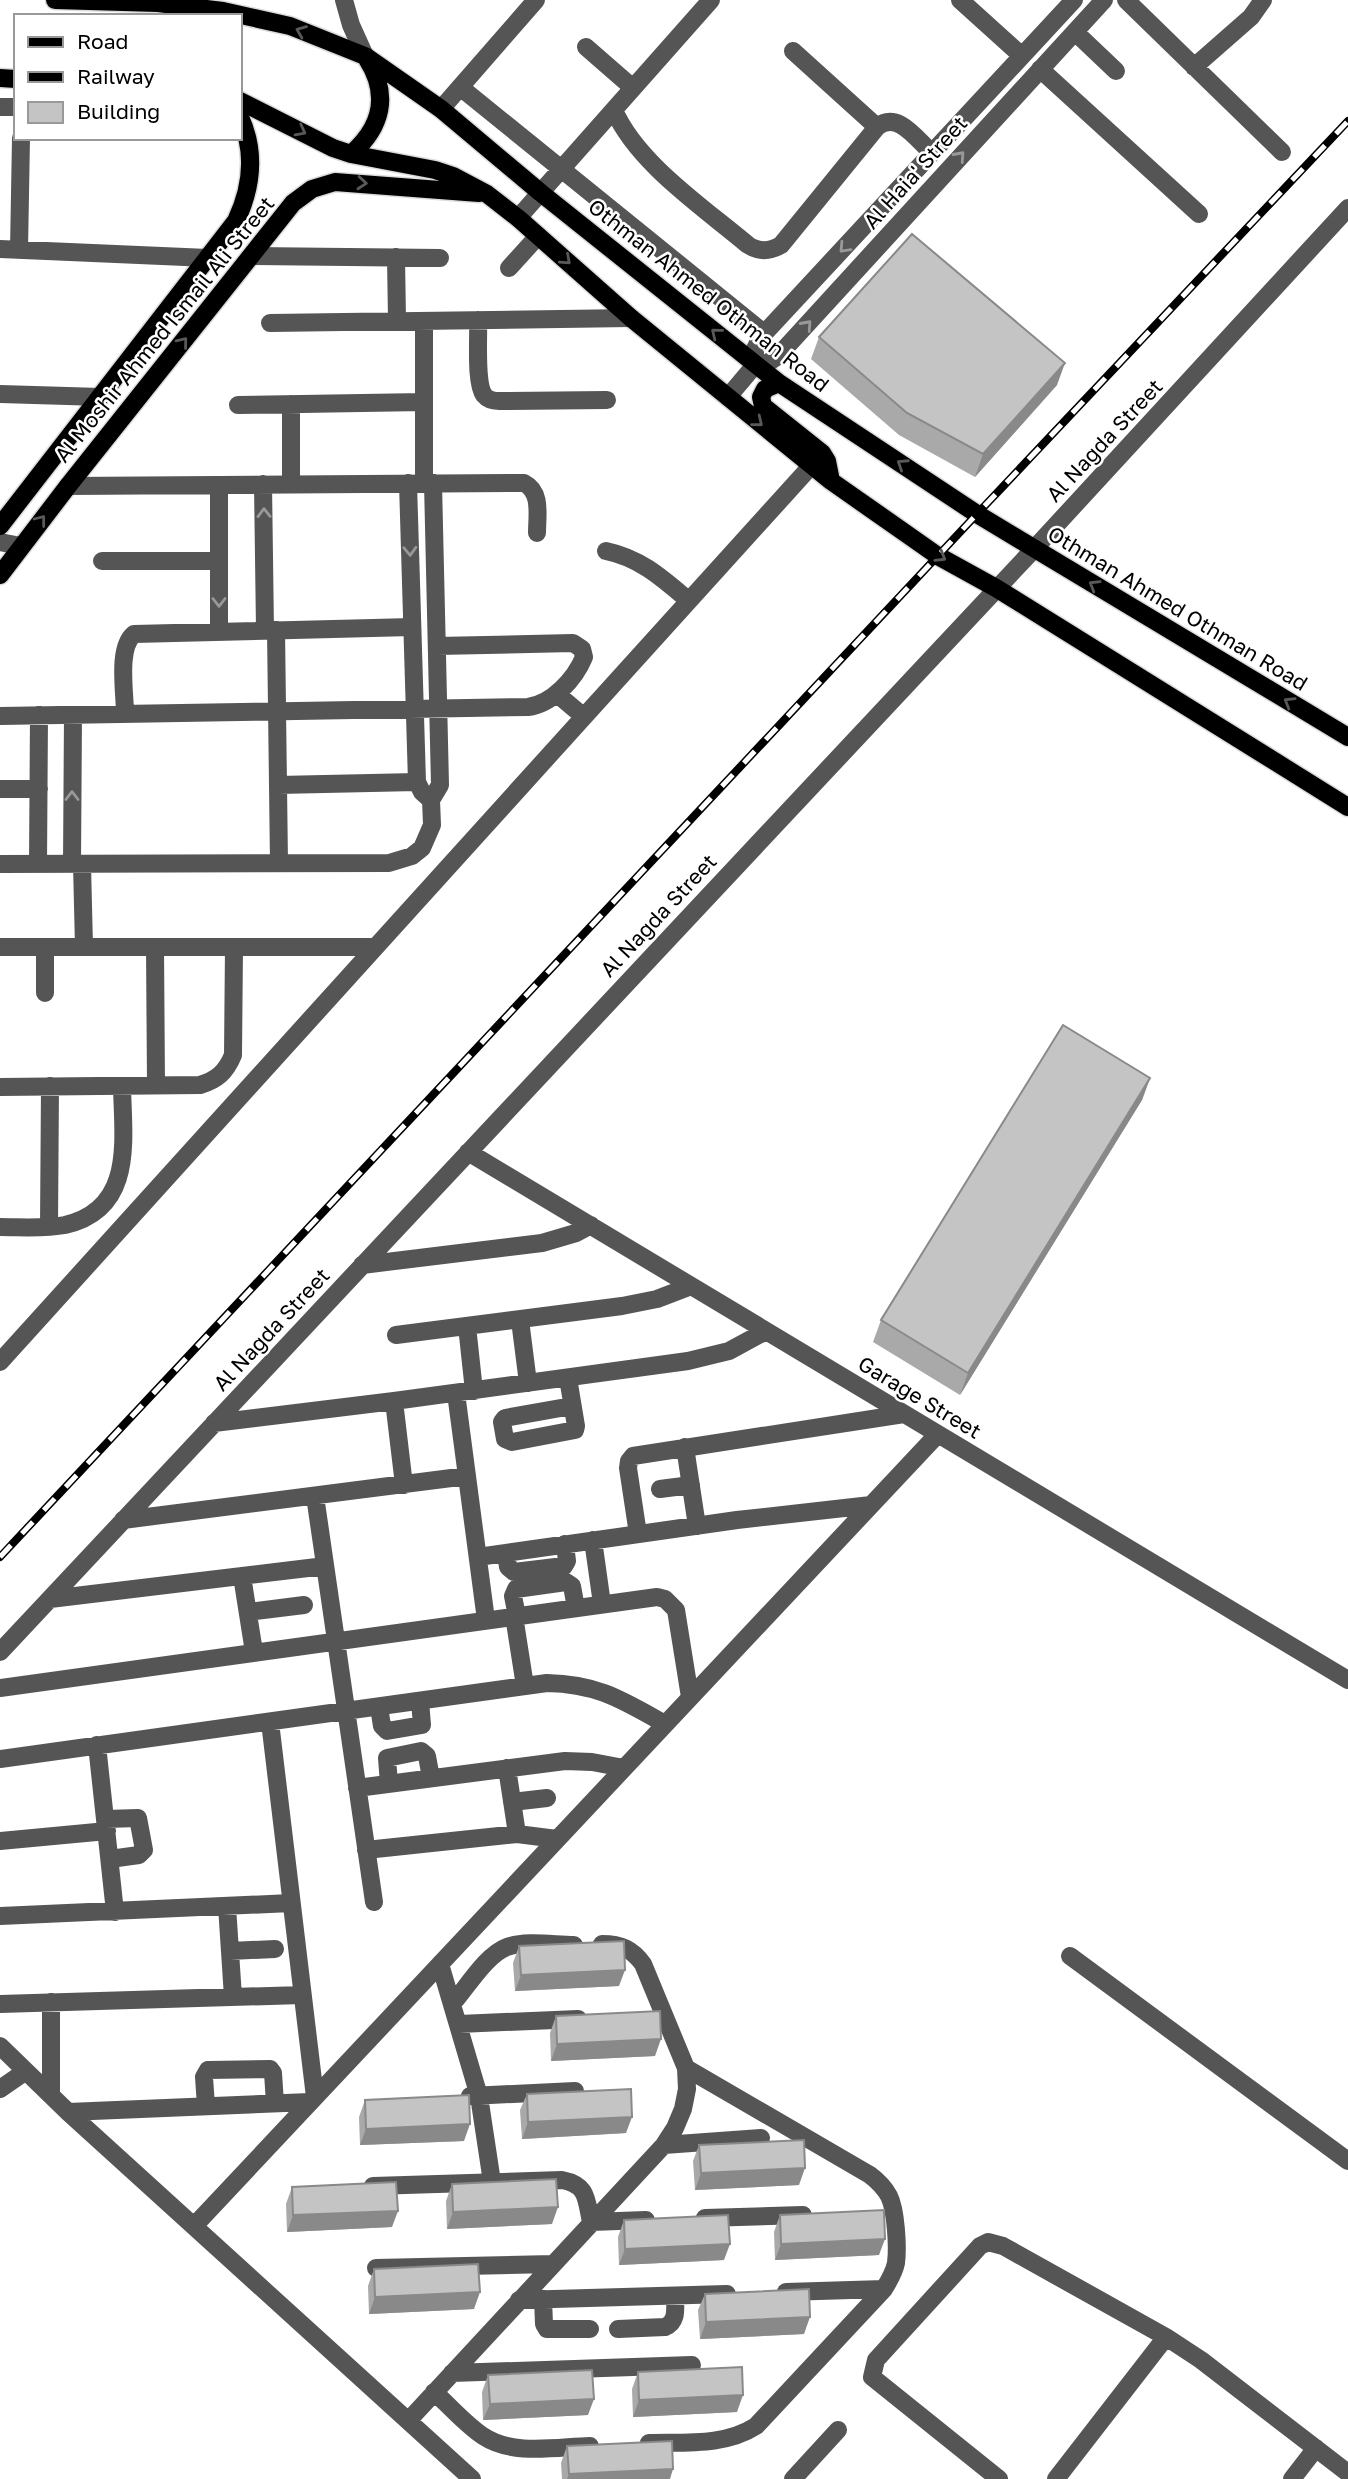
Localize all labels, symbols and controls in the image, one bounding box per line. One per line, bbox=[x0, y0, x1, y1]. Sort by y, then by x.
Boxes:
legend bbox=[14, 14, 242, 140]
one-way arrow bbox=[296, 25, 308, 39]
text: Road bbox=[77, 28, 128, 54]
text: Railway bbox=[77, 63, 155, 89]
text: Building bbox=[77, 98, 160, 124]
street label: Al Haia' Street bbox=[858, 110, 972, 234]
one-way arrow bbox=[294, 123, 306, 137]
one-way arrow bbox=[952, 151, 964, 164]
one-way arrow bbox=[357, 175, 368, 190]
street label: Al Moshir Ahmed Ismail Ali Street bbox=[49, 191, 279, 467]
street label: Othman Ahmed Othman Road bbox=[583, 193, 835, 397]
one-way arrow bbox=[840, 240, 852, 253]
one-way arrow bbox=[557, 252, 570, 264]
one-way arrow bbox=[799, 320, 811, 333]
one-way arrow bbox=[711, 329, 723, 342]
one-way arrow bbox=[174, 337, 187, 350]
street label: Al Nagda Street bbox=[1040, 373, 1168, 507]
one-way arrow bbox=[750, 414, 763, 426]
one-way arrow bbox=[896, 459, 909, 472]
one-way arrow bbox=[256, 507, 271, 518]
one-way arrow bbox=[33, 515, 46, 528]
street label: Othman Ahmed Othman Road bbox=[1043, 520, 1313, 696]
one-way arrow bbox=[402, 546, 418, 557]
one-way arrow bbox=[934, 549, 947, 562]
one-way arrow bbox=[1089, 580, 1102, 593]
one-way arrow bbox=[211, 597, 227, 608]
one-way arrow bbox=[1284, 697, 1297, 710]
one-way arrow bbox=[65, 790, 80, 801]
street label: Al Nagda Street bbox=[594, 848, 722, 982]
street label: Al Nagda Street bbox=[207, 1262, 335, 1396]
street label: Garage Street bbox=[854, 1350, 986, 1444]

